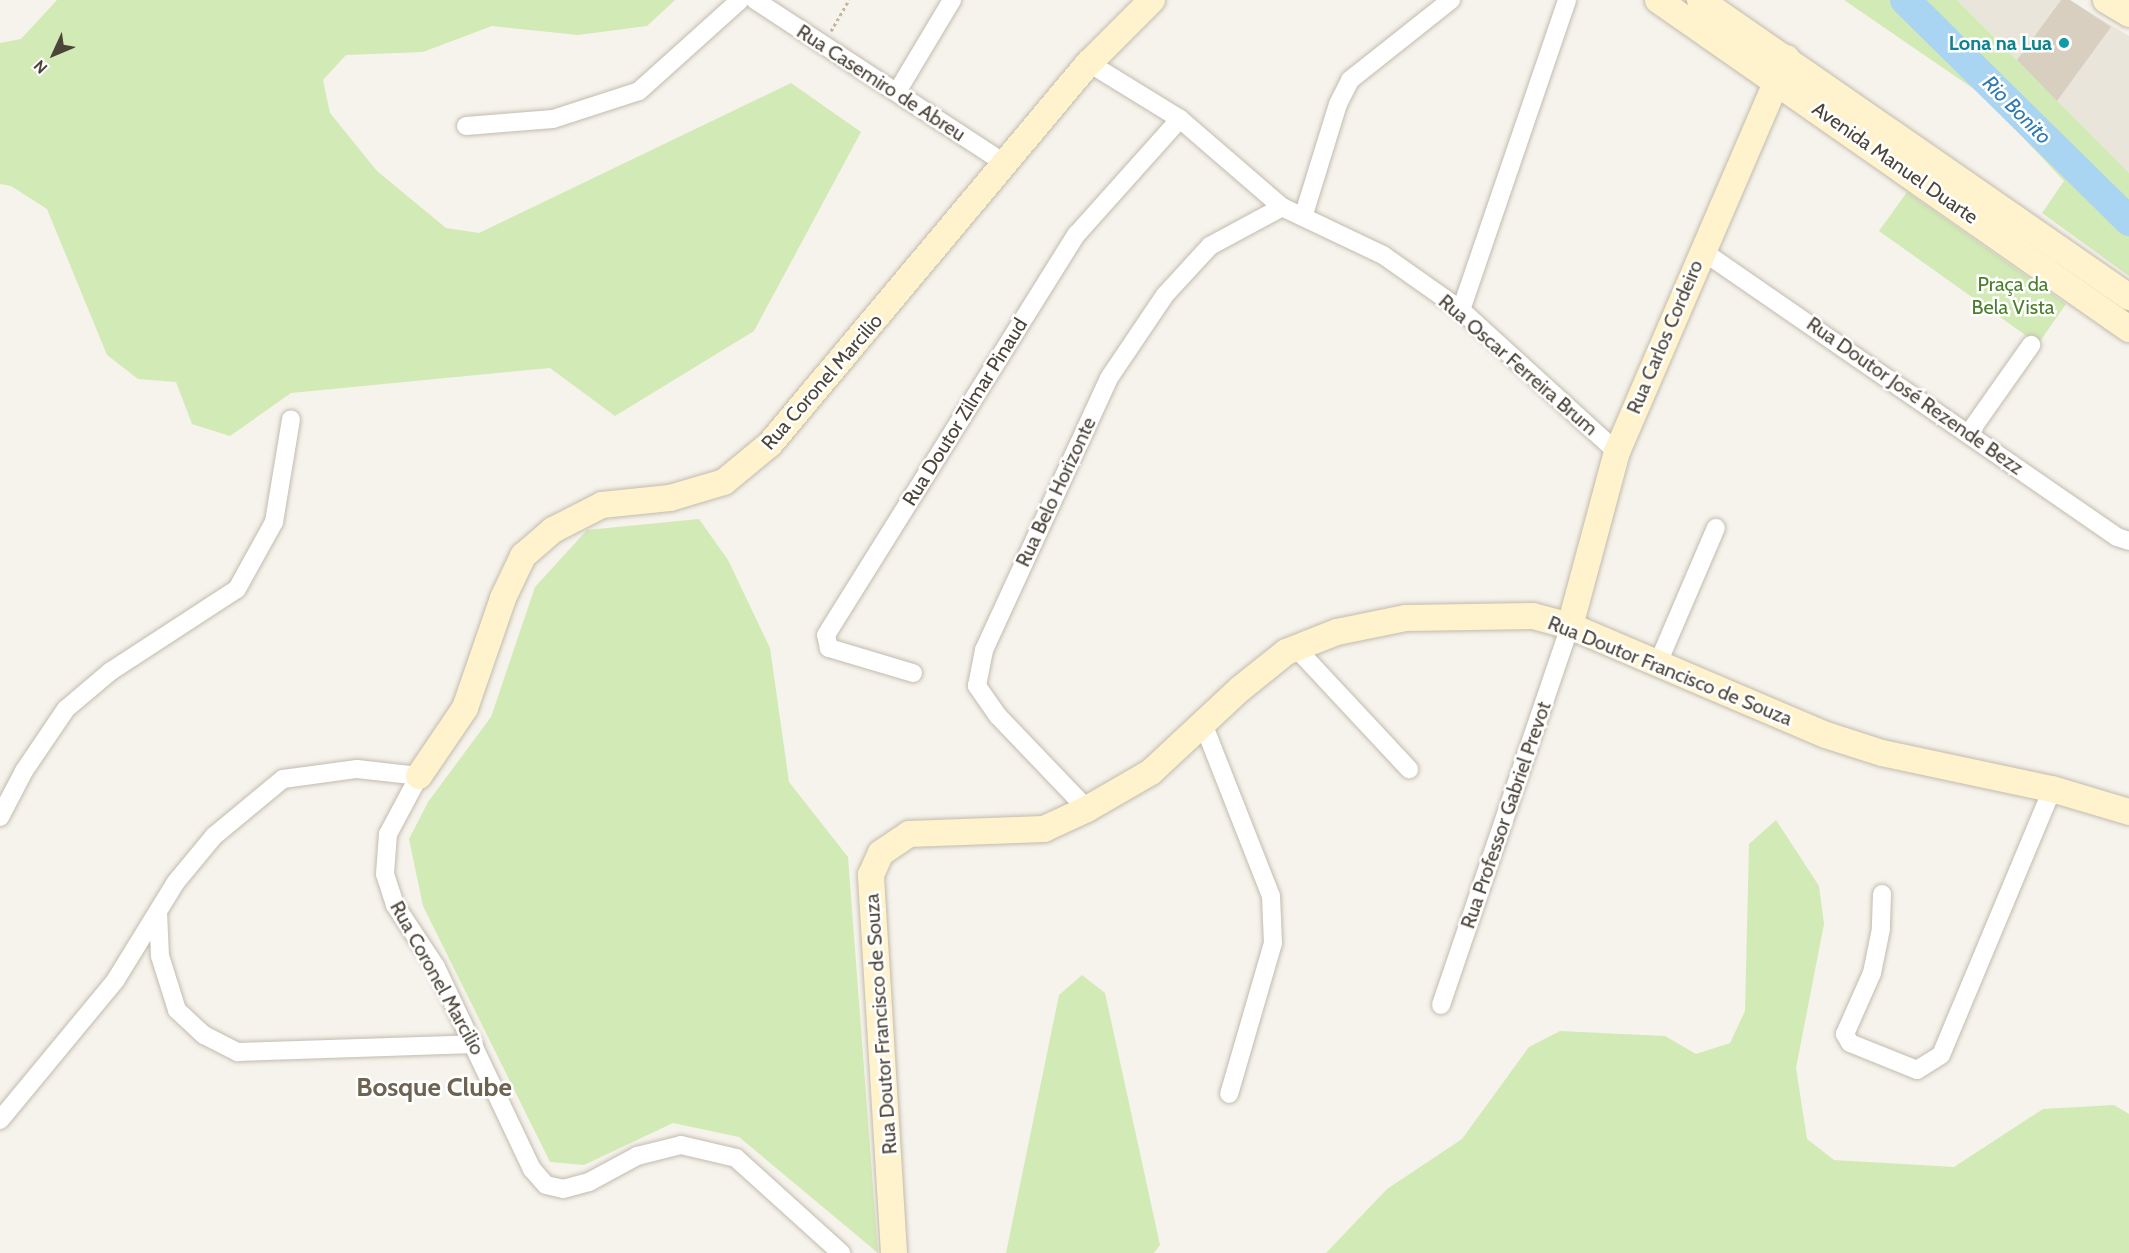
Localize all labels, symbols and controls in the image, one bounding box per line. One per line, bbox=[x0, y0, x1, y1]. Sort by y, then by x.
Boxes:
street label: Rua Casemiro de Abreu bbox=[792, 20, 970, 146]
north arrow bbox=[24, 24, 84, 84]
place label: Lona na Lua bbox=[1949, 31, 2052, 55]
marker: Lona na Lua bbox=[2057, 36, 2071, 50]
text: N bbox=[30, 56, 51, 78]
water label: Rio Bonito bbox=[1978, 71, 2056, 149]
street label: Avenida Manuel Duarte bbox=[1808, 97, 1982, 229]
street label: Rua Carlos Cordeiro bbox=[1622, 256, 1708, 418]
park label: Praça da Bela Vista bbox=[1972, 273, 2054, 320]
street label: Rua Oscar Ferreira Brum bbox=[1434, 289, 1602, 441]
street label: Rua Coronel Marcilio bbox=[756, 309, 888, 455]
street label: Rua Doutor José Rezende Bezz bbox=[1802, 312, 2028, 480]
street label: Rua Doutor Zilmar Pinaud bbox=[897, 314, 1033, 510]
street label: Rua Belo Horizonte bbox=[1011, 413, 1101, 571]
street label: Rua Doutor Francisco de Souza bbox=[1544, 611, 1796, 731]
street label: Rua Professor Gabriel Prevot bbox=[1456, 698, 1556, 932]
street label: Rua Doutor Francisco de Souza bbox=[860, 893, 902, 1155]
street label: Rua Coronel Marcilio bbox=[385, 897, 489, 1059]
district label: Bosque Clube bbox=[356, 1072, 512, 1104]

